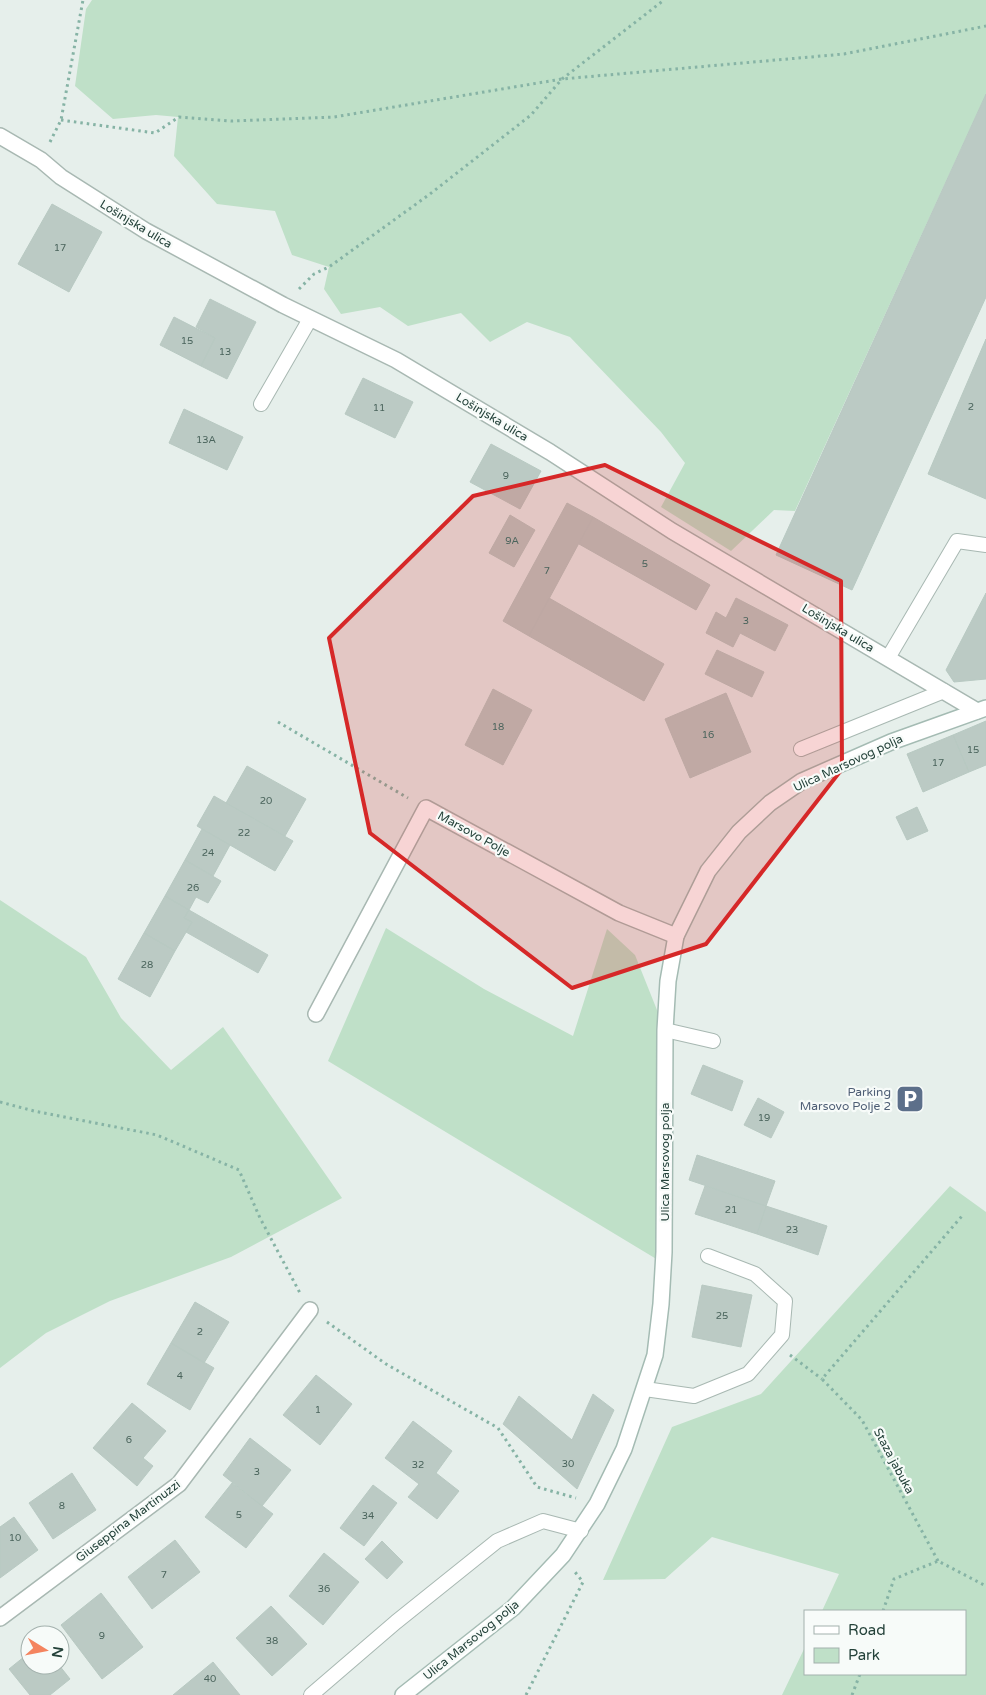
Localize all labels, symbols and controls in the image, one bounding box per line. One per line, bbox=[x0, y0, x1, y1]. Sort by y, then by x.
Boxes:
street label: Lošinjska ulica bbox=[97, 197, 175, 251]
house number: 17 bbox=[54, 242, 66, 254]
house number: 15 bbox=[181, 335, 193, 347]
house number: 13 bbox=[219, 346, 231, 358]
street label: Lošinjska ulica bbox=[453, 390, 531, 444]
house number: 2 bbox=[968, 401, 974, 413]
house number: 11 bbox=[373, 402, 385, 414]
house number: 13A bbox=[196, 434, 216, 446]
house number: 9 bbox=[503, 470, 509, 482]
house number: 9A bbox=[505, 535, 519, 547]
house number: 5 bbox=[642, 558, 648, 570]
house number: 7 bbox=[544, 565, 550, 577]
street label: Lošinjska ulica bbox=[799, 601, 877, 655]
house number: 3 bbox=[743, 615, 749, 627]
house number: 18 bbox=[492, 721, 504, 733]
house number: 16 bbox=[702, 729, 714, 741]
street label: Ulica Marsovog polja bbox=[791, 732, 905, 794]
house number: 15 bbox=[967, 744, 979, 756]
house number: 17 bbox=[932, 757, 944, 769]
house number: 20 bbox=[260, 795, 272, 807]
street label: Marsovo Polje bbox=[435, 808, 513, 860]
house number: 22 bbox=[238, 827, 250, 839]
house number: 24 bbox=[202, 847, 214, 859]
house number: 26 bbox=[187, 882, 199, 894]
house number: 28 bbox=[141, 959, 153, 971]
parking icon: Parking Marsovo Polje 2 bbox=[895, 1084, 925, 1114]
place label: Parking Marsovo Polje 2 bbox=[800, 1085, 891, 1113]
street label: Ulica Marsovog polja bbox=[658, 1103, 672, 1222]
house number: 19 bbox=[758, 1112, 770, 1124]
house number: 21 bbox=[725, 1204, 737, 1216]
house number: 23 bbox=[786, 1224, 798, 1236]
house number: 25 bbox=[716, 1310, 728, 1322]
house number: 2 bbox=[197, 1326, 203, 1338]
house number: 4 bbox=[177, 1370, 183, 1382]
house number: 1 bbox=[315, 1404, 321, 1416]
street label: Staza jabuka bbox=[871, 1426, 917, 1496]
house number: 6 bbox=[126, 1434, 132, 1446]
house number: 30 bbox=[562, 1458, 574, 1470]
house number: 32 bbox=[412, 1459, 424, 1471]
house number: 3 bbox=[254, 1466, 260, 1478]
street label: Giuseppina Martinuzzi bbox=[73, 1477, 183, 1565]
house number: 8 bbox=[59, 1500, 65, 1512]
house number: 5 bbox=[236, 1509, 242, 1521]
house number: 34 bbox=[362, 1510, 374, 1522]
house number: 10 bbox=[9, 1532, 21, 1544]
house number: 7 bbox=[161, 1569, 167, 1581]
house number: 36 bbox=[318, 1583, 330, 1595]
street label: Ulica Marsovog polja bbox=[420, 1597, 522, 1683]
legend bbox=[804, 1610, 966, 1675]
text: Road bbox=[848, 1621, 886, 1639]
north arrow bbox=[20, 1625, 70, 1675]
house number: 9 bbox=[99, 1630, 105, 1642]
house number: 38 bbox=[266, 1635, 278, 1647]
text: N bbox=[48, 1645, 67, 1659]
text: Park bbox=[848, 1646, 880, 1664]
house number: 40 bbox=[204, 1673, 216, 1685]

